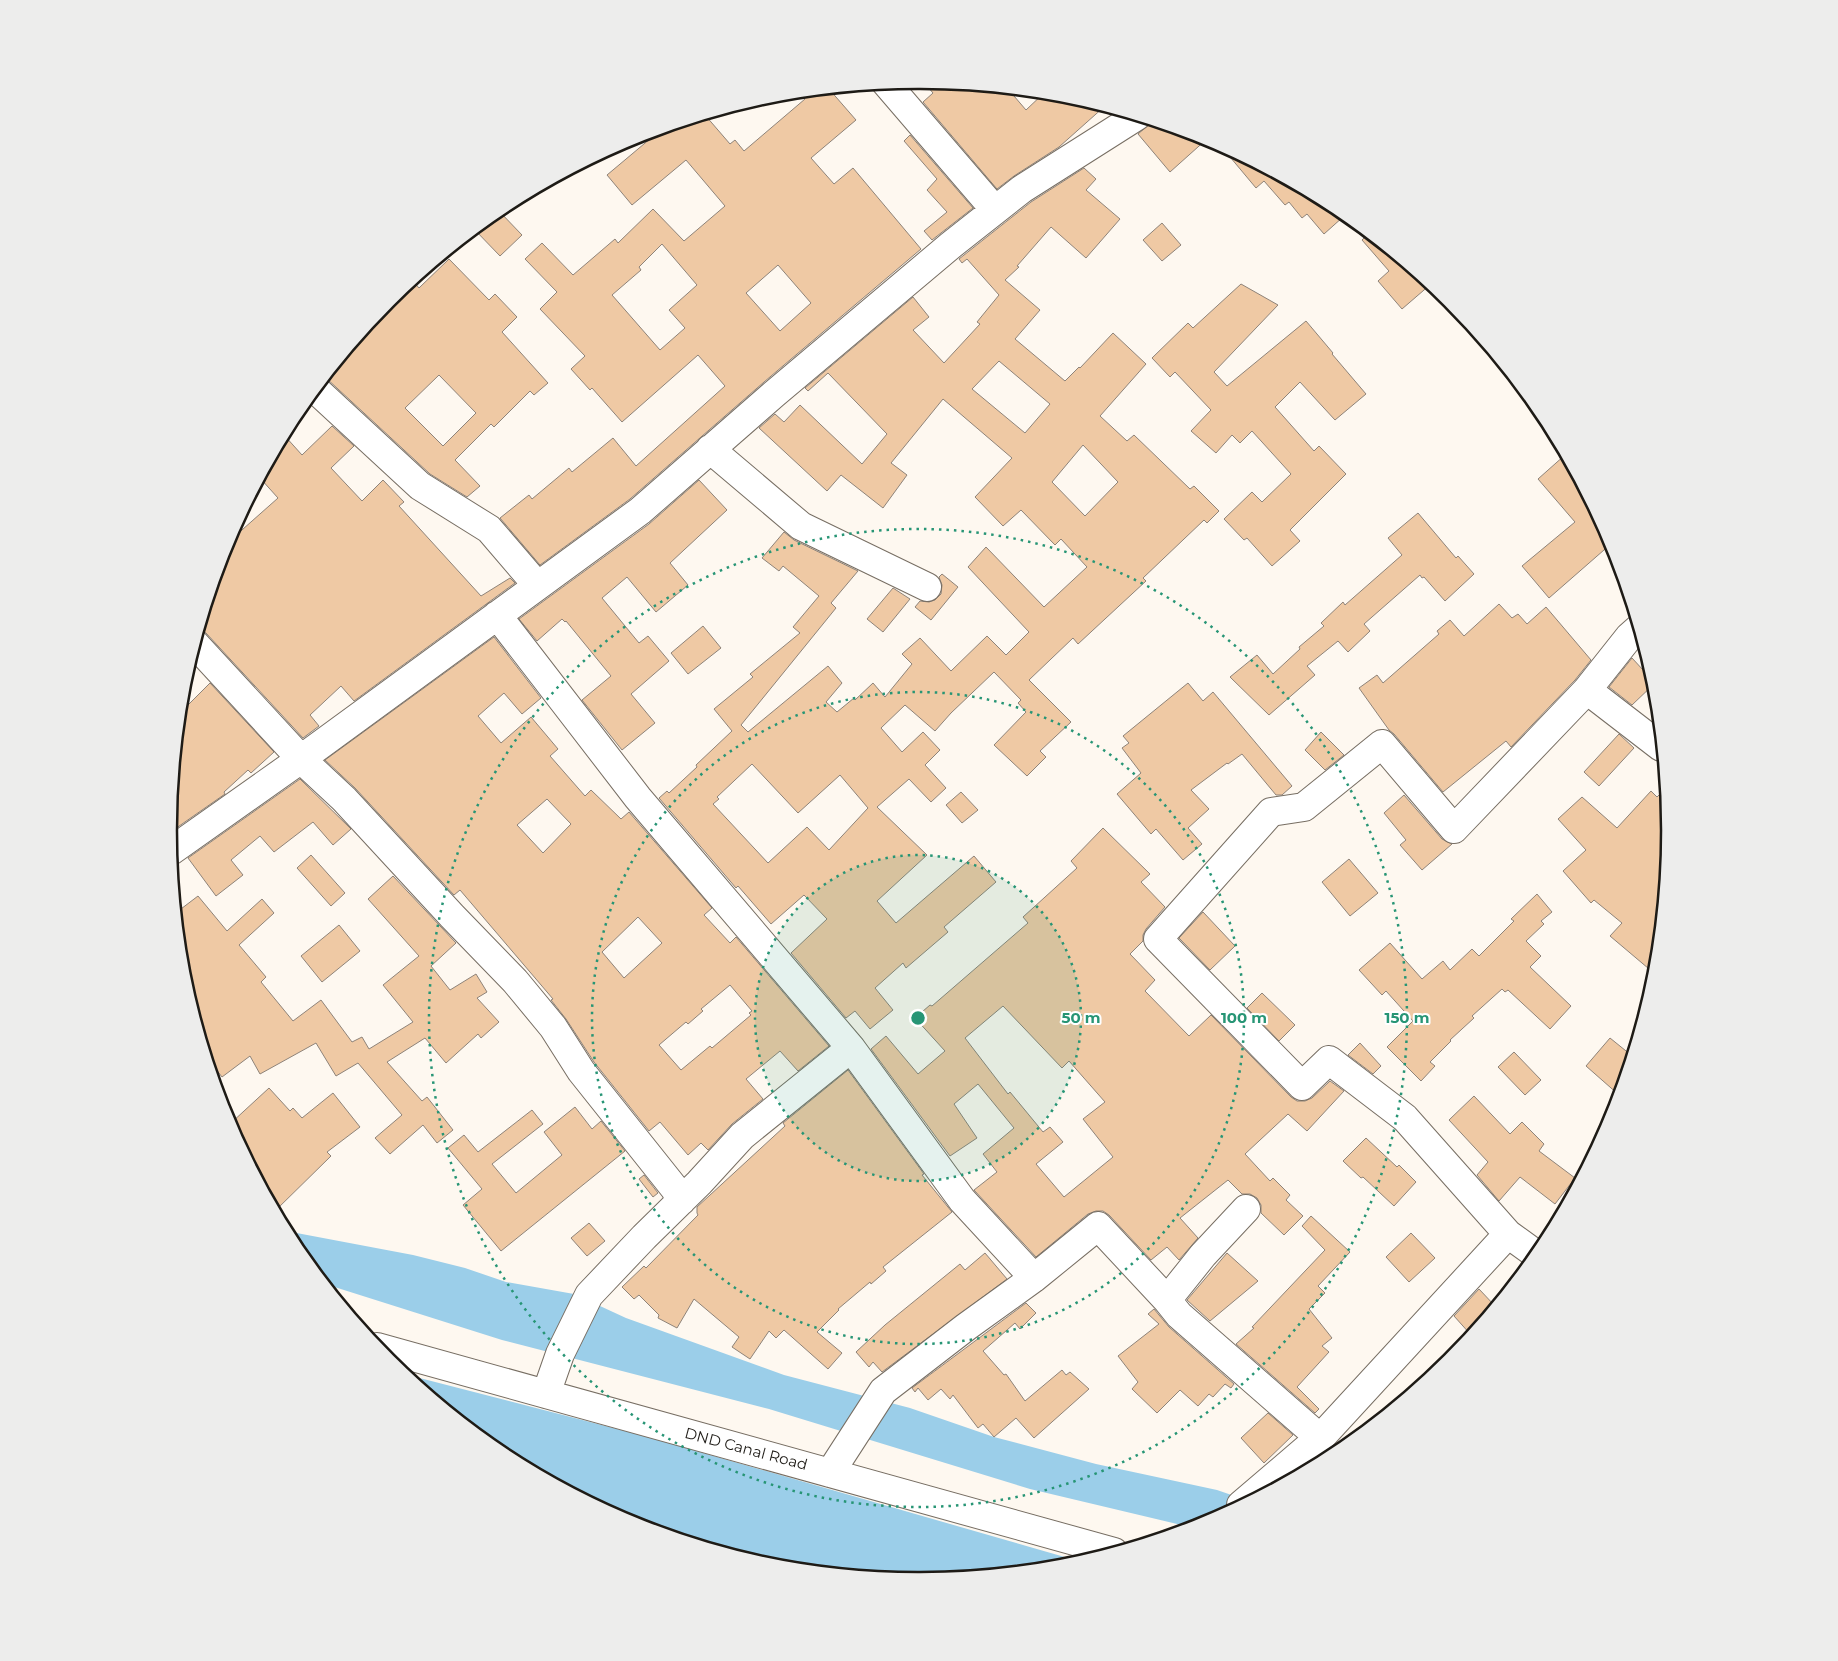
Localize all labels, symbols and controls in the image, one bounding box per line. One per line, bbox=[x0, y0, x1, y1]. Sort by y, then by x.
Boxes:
text: 50 m bbox=[1061, 1008, 1101, 1027]
text: 100 m bbox=[1221, 1008, 1267, 1027]
text: 150 m bbox=[1385, 1008, 1429, 1027]
centre of rings bbox=[909, 1009, 927, 1027]
street label: DND Canal Road bbox=[683, 1423, 810, 1474]

